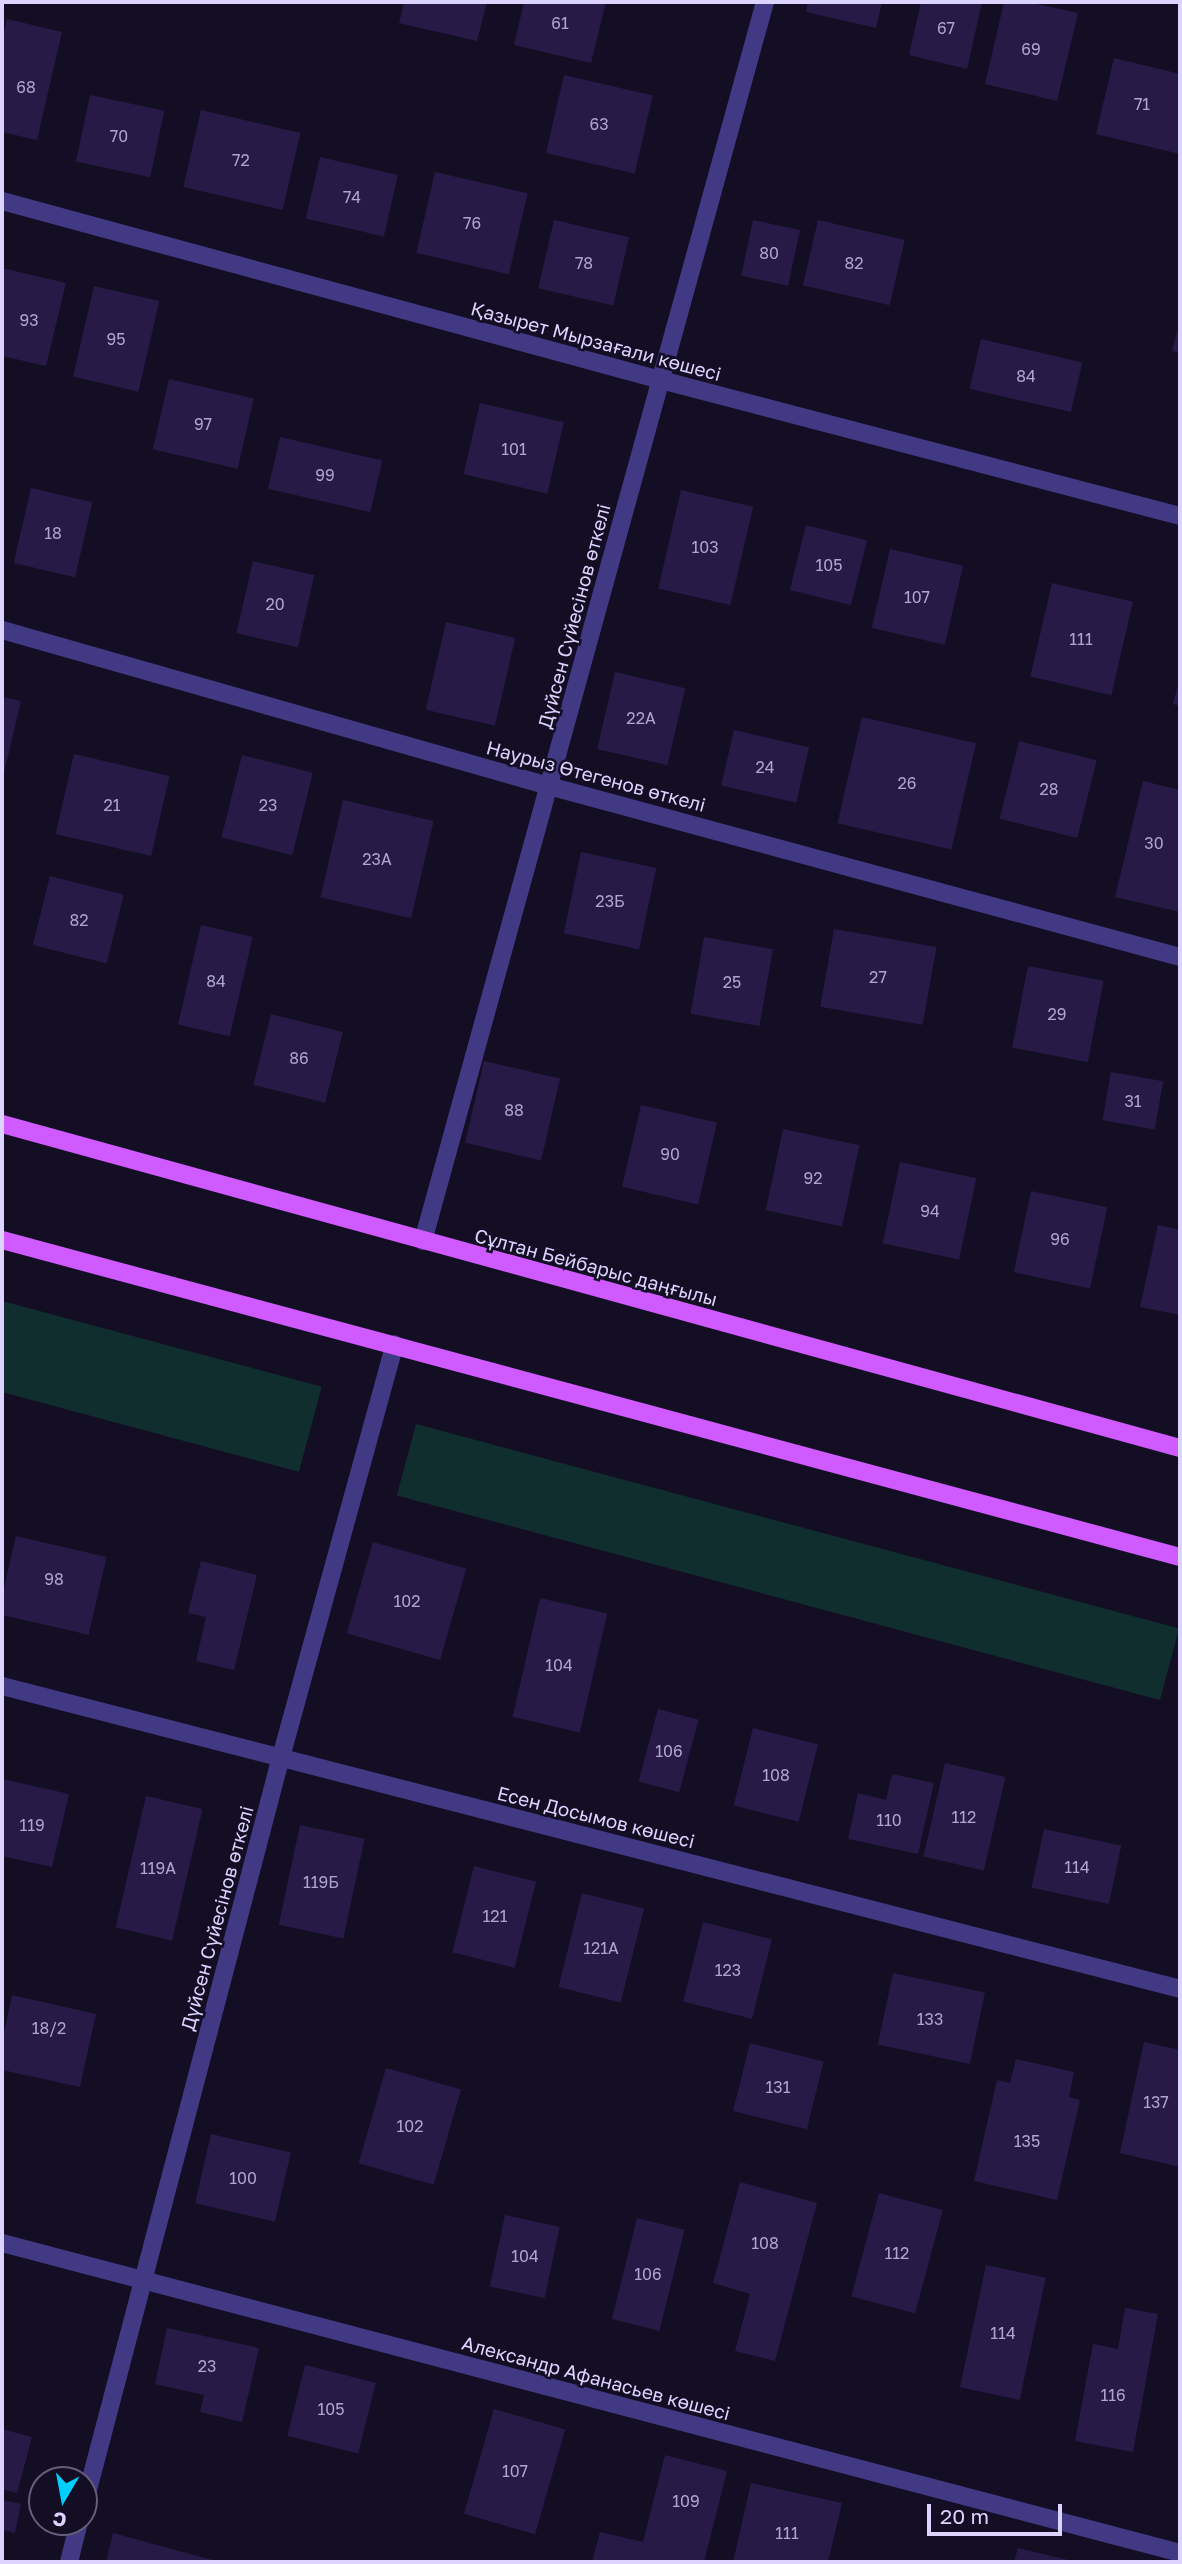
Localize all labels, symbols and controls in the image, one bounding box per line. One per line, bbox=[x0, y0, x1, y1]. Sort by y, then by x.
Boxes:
house number: 61 bbox=[551, 13, 569, 33]
house number: 67 bbox=[937, 18, 955, 38]
house number: 69 bbox=[1021, 39, 1041, 59]
house number: 68 bbox=[16, 77, 36, 97]
house number: 71 bbox=[1134, 94, 1150, 114]
house number: 63 bbox=[589, 114, 609, 134]
house number: 70 bbox=[110, 126, 128, 146]
house number: 72 bbox=[232, 150, 250, 170]
house number: 74 bbox=[343, 187, 361, 207]
house number: 76 bbox=[463, 213, 481, 233]
house number: 80 bbox=[759, 243, 779, 263]
house number: 78 bbox=[575, 253, 593, 273]
house number: 82 bbox=[844, 253, 864, 273]
street label: Қазырет Мырзағали көшесі bbox=[468, 297, 724, 385]
house number: 93 bbox=[19, 310, 39, 330]
house number: 95 bbox=[107, 329, 125, 349]
house number: 84 bbox=[1016, 366, 1036, 386]
house number: 97 bbox=[194, 414, 212, 434]
house number: 101 bbox=[501, 439, 527, 459]
house number: 99 bbox=[315, 465, 335, 485]
street label: Дүйсен Сүйесінов өткелі bbox=[533, 501, 615, 731]
house number: 18 bbox=[44, 523, 62, 543]
house number: 103 bbox=[691, 537, 719, 557]
house number: 105 bbox=[816, 555, 842, 575]
house number: 107 bbox=[904, 587, 930, 607]
house number: 20 bbox=[265, 594, 285, 614]
house number: 111 bbox=[1069, 629, 1093, 649]
house number: 22А bbox=[626, 708, 656, 728]
street label: Наурыз Өтегенов өткелі bbox=[484, 736, 708, 816]
house number: 24 bbox=[755, 757, 775, 777]
house number: 26 bbox=[898, 773, 916, 793]
house number: 28 bbox=[1039, 779, 1059, 799]
house number: 21 bbox=[103, 795, 121, 815]
house number: 23 bbox=[259, 795, 277, 815]
house number: 30 bbox=[1144, 833, 1164, 853]
house number: 23А bbox=[362, 849, 392, 869]
house number: 23Б bbox=[595, 891, 625, 911]
house number: 82 bbox=[69, 910, 89, 930]
house number: 27 bbox=[869, 967, 887, 987]
house number: 84 bbox=[206, 971, 226, 991]
house number: 25 bbox=[723, 972, 741, 992]
house number: 29 bbox=[1048, 1004, 1066, 1024]
house number: 86 bbox=[289, 1048, 309, 1068]
house number: 31 bbox=[1124, 1091, 1142, 1111]
house number: 88 bbox=[504, 1100, 524, 1120]
house number: 90 bbox=[660, 1144, 680, 1164]
house number: 92 bbox=[804, 1168, 822, 1188]
house number: 94 bbox=[920, 1201, 940, 1221]
street label: Сұлтан Бейбарыс даңғылы bbox=[472, 1224, 720, 1310]
house number: 96 bbox=[1050, 1229, 1070, 1249]
house number: 98 bbox=[44, 1569, 64, 1589]
house number: 102 bbox=[394, 1591, 420, 1611]
house number: 104 bbox=[545, 1655, 573, 1675]
house number: 106 bbox=[655, 1741, 683, 1761]
house number: 108 bbox=[762, 1765, 790, 1785]
street label: Есен Досымов көшесі bbox=[495, 1781, 697, 1853]
street label: Дүйсен Сүйесінов өткелі bbox=[176, 1803, 258, 2033]
house number: 112 bbox=[952, 1807, 976, 1827]
house number: 110 bbox=[876, 1810, 902, 1830]
house number: 119 bbox=[19, 1815, 45, 1835]
house number: 114 bbox=[1064, 1857, 1090, 1877]
house number: 119А bbox=[140, 1858, 176, 1878]
house number: 119Б bbox=[303, 1872, 339, 1892]
house number: 121 bbox=[483, 1906, 507, 1926]
house number: 121А bbox=[583, 1938, 619, 1958]
house number: 123 bbox=[715, 1960, 741, 1980]
house number: 133 bbox=[917, 2009, 943, 2029]
house number: 18/2 bbox=[32, 2018, 66, 2038]
house number: 131 bbox=[766, 2077, 790, 2097]
house number: 137 bbox=[1143, 2092, 1169, 2112]
house number: 102 bbox=[397, 2116, 423, 2136]
house number: 135 bbox=[1014, 2131, 1040, 2151]
house number: 100 bbox=[229, 2168, 257, 2188]
house number: 108 bbox=[751, 2233, 779, 2253]
house number: 112 bbox=[885, 2243, 909, 2263]
house number: 104 bbox=[511, 2246, 539, 2266]
house number: 106 bbox=[634, 2264, 662, 2284]
house number: 114 bbox=[990, 2323, 1016, 2343]
street label: Александр Афанасьев көшесі bbox=[459, 2331, 733, 2425]
house number: 23 bbox=[198, 2356, 216, 2376]
house number: 116 bbox=[1100, 2385, 1126, 2405]
house number: 105 bbox=[318, 2399, 344, 2419]
house number: 107 bbox=[502, 2461, 528, 2481]
north arrow bbox=[28, 2466, 98, 2536]
scale bar bbox=[930, 2490, 1065, 2534]
house number: 109 bbox=[672, 2491, 700, 2511]
text: 20 m bbox=[940, 2503, 989, 2529]
text: С bbox=[51, 2508, 68, 2533]
house number: 111 bbox=[775, 2523, 799, 2543]

